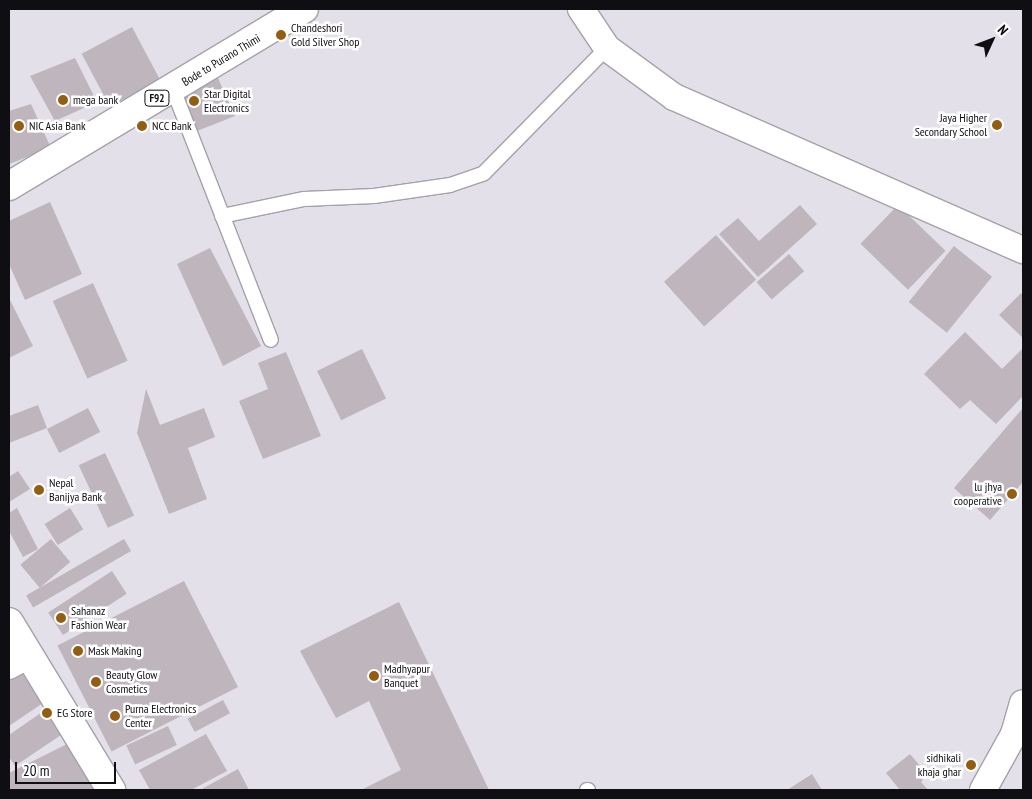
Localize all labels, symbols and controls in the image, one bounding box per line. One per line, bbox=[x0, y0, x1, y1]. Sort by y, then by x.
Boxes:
north arrow bbox=[967, 15, 1017, 65]
place label: Chandeshori Gold Silver Shop bbox=[291, 21, 359, 49]
text: N bbox=[994, 21, 1012, 39]
marker: Chandeshori Gold Silver Shop bbox=[275, 29, 287, 41]
street label: Bode to Purano Thimi bbox=[179, 31, 263, 89]
place label: Star Digital Electronics bbox=[204, 87, 251, 115]
road number: F92 bbox=[143, 90, 171, 106]
place label: mega bank bbox=[73, 93, 118, 107]
marker: mega bank bbox=[57, 94, 69, 106]
marker: Star Digital Electronics bbox=[188, 95, 200, 107]
place label: Jaya Higher Secondary School bbox=[914, 111, 987, 139]
place label: NIC Asia Bank bbox=[29, 119, 86, 133]
place label: NCC Bank bbox=[152, 119, 192, 133]
marker: Jaya Higher Secondary School bbox=[991, 119, 1003, 131]
marker: NIC Asia Bank bbox=[13, 120, 25, 132]
marker: NCC Bank bbox=[136, 120, 148, 132]
place label: Nepal Banijya Bank bbox=[49, 476, 102, 504]
place label: lu jhya cooperative bbox=[954, 480, 1002, 508]
marker: Nepal Banijya Bank bbox=[33, 484, 45, 496]
marker: lu jhya cooperative bbox=[1006, 488, 1018, 500]
place label: Sahanaz Fashion Wear bbox=[71, 604, 126, 632]
marker: Sahanaz Fashion Wear bbox=[55, 612, 67, 624]
place label: Mask Making bbox=[88, 644, 142, 658]
marker: Mask Making bbox=[72, 645, 84, 657]
place label: Madhyapur Banquet bbox=[384, 662, 430, 690]
place label: Beauty Glow Cosmetics bbox=[106, 668, 158, 696]
marker: Madhyapur Banquet bbox=[368, 670, 380, 682]
marker: Beauty Glow Cosmetics bbox=[90, 676, 102, 688]
place label: Purna Electronics Center bbox=[125, 702, 196, 730]
place label: EG Store bbox=[57, 706, 92, 720]
marker: EG Store bbox=[41, 707, 53, 719]
marker: Purna Electronics Center bbox=[109, 710, 121, 722]
place label: sidhikali khaja ghar bbox=[918, 751, 961, 779]
scale bar bbox=[18, 752, 119, 784]
marker: sidhikali khaja ghar bbox=[965, 759, 977, 771]
text: 20 m bbox=[23, 761, 49, 780]

